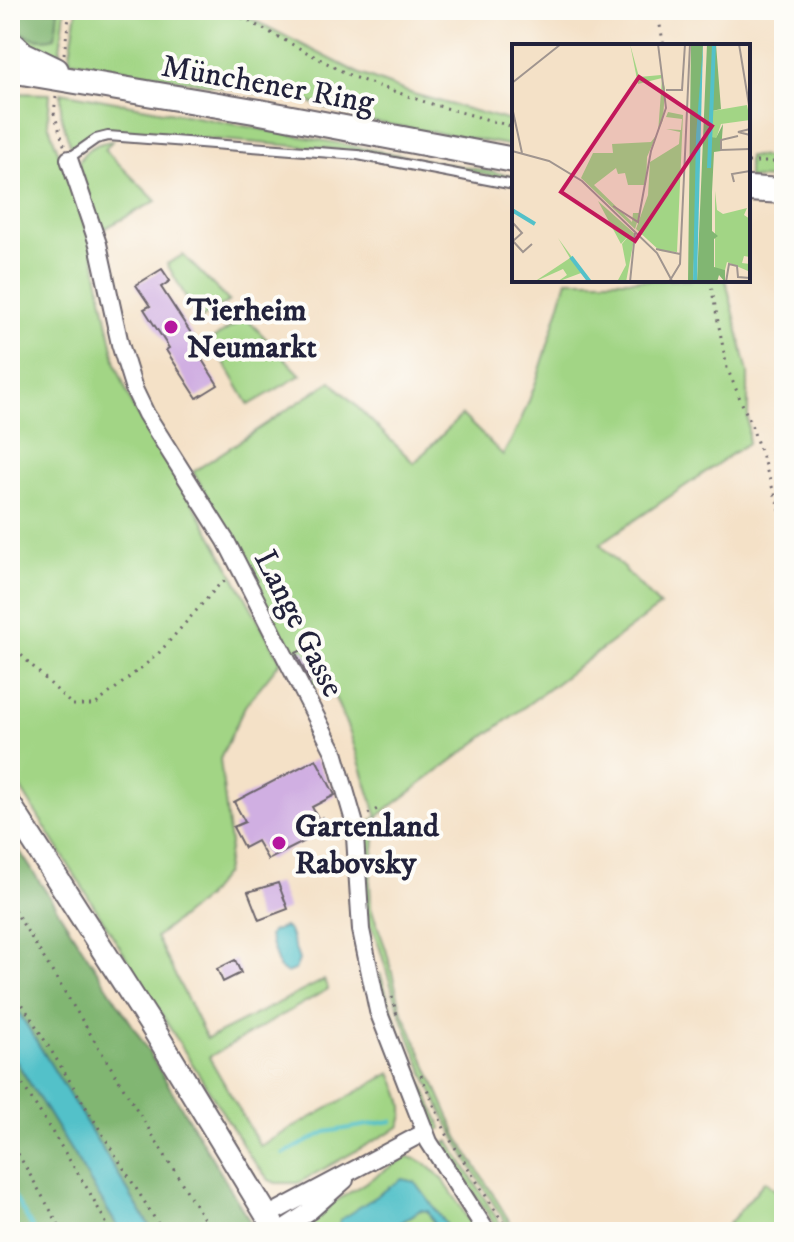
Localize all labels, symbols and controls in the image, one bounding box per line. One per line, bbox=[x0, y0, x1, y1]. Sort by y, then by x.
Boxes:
inset map bbox=[512, 44, 750, 282]
street label: Münchener Ring bbox=[158, 47, 377, 123]
place label: Tierheim Neumarkt bbox=[186, 291, 317, 368]
marker: Tierheim Neumarkt bbox=[162, 318, 180, 336]
street label: Lange Gasse bbox=[244, 544, 352, 704]
place label: Gartenland Rabovsky bbox=[295, 807, 440, 884]
marker: Gartenland Rabovsky bbox=[270, 834, 288, 852]

